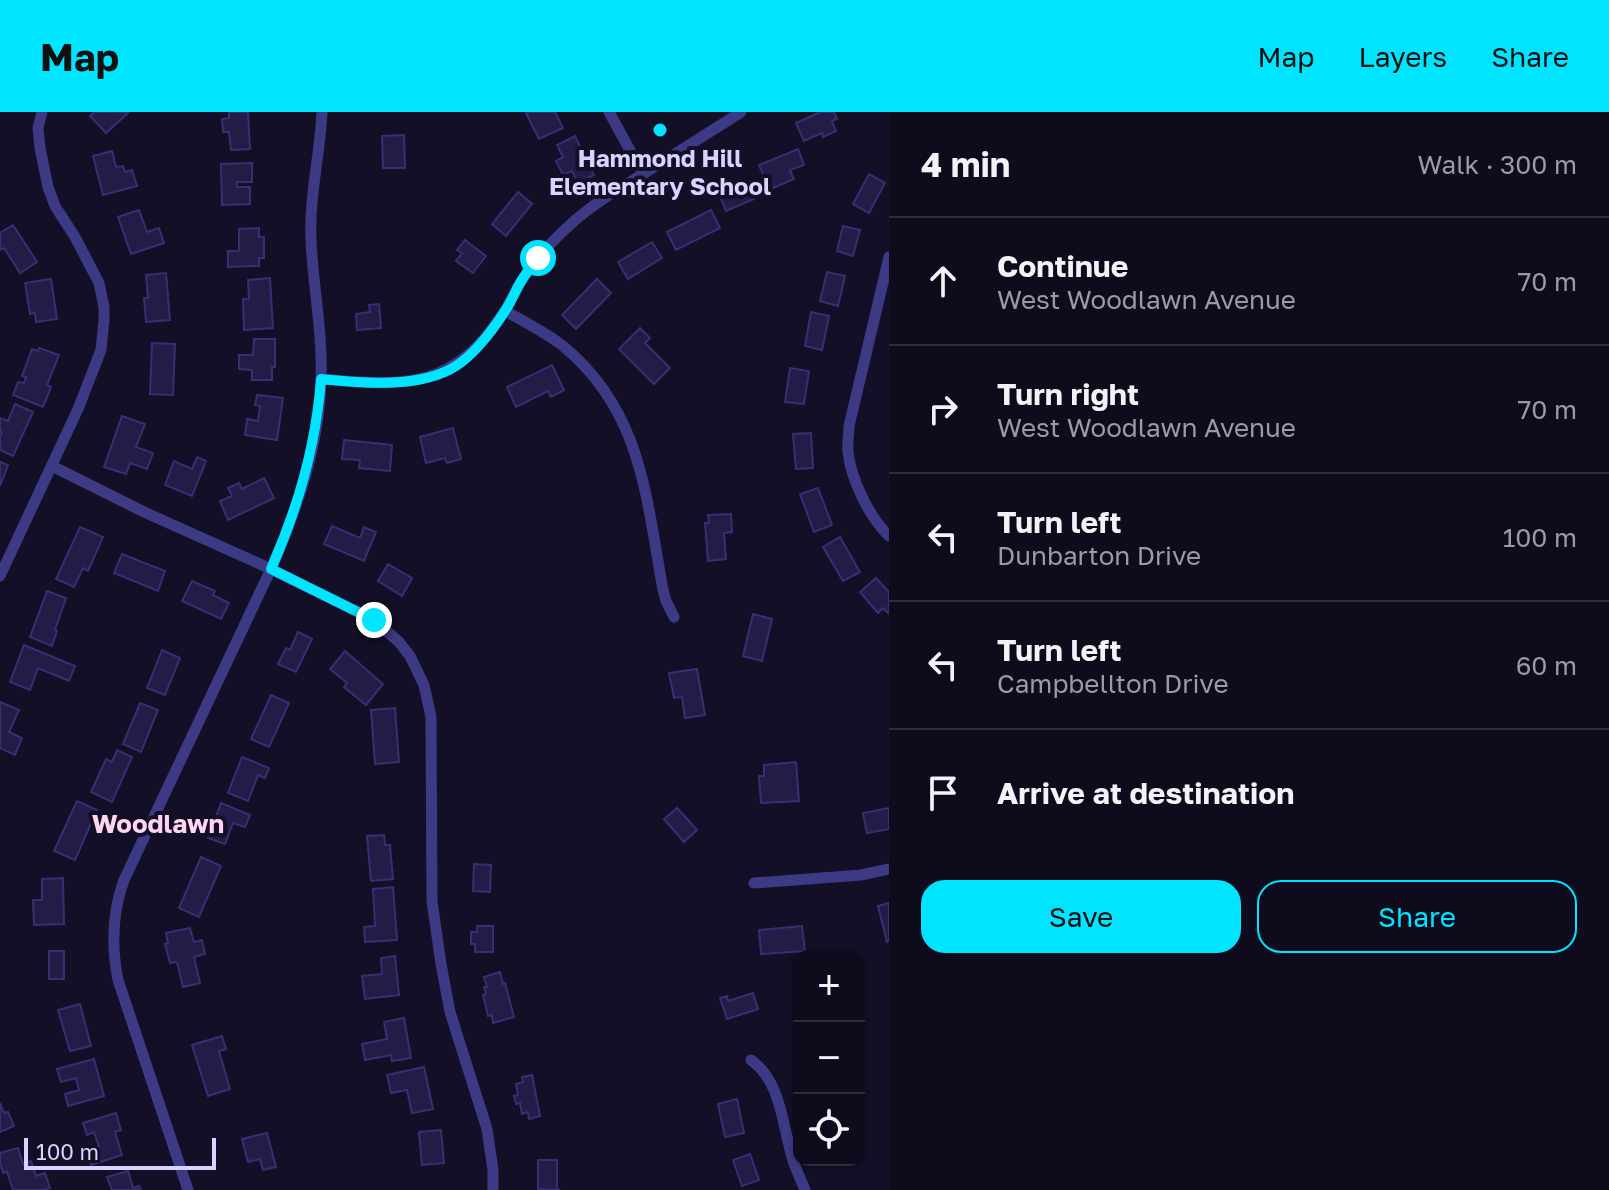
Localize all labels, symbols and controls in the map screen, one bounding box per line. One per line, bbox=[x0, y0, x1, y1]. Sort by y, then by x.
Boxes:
text: Map bbox=[40, 34, 119, 79]
text: Map bbox=[1257, 40, 1315, 73]
text: Layers bbox=[1359, 40, 1447, 73]
text: Share bbox=[1491, 40, 1569, 73]
marker: Hammond Hill Elementary School bbox=[651, 121, 669, 139]
place label: Hammond Hill Elementary School bbox=[549, 143, 771, 200]
text: 4 min bbox=[921, 144, 1010, 184]
text: Walk · 300 m bbox=[1418, 149, 1577, 180]
route start bbox=[520, 240, 556, 276]
text: Continue bbox=[997, 248, 1128, 284]
icon: ahead bbox=[921, 259, 965, 303]
text: 70 m bbox=[1518, 266, 1577, 297]
text: West Woodlawn Avenue bbox=[997, 284, 1296, 315]
text: Turn right bbox=[997, 376, 1139, 412]
icon: right bbox=[921, 387, 965, 431]
text: 70 m bbox=[1518, 394, 1577, 425]
text: West Woodlawn Avenue bbox=[997, 412, 1296, 443]
text: Turn left bbox=[997, 504, 1122, 540]
icon: left bbox=[921, 515, 965, 559]
text: 100 m bbox=[1503, 522, 1577, 553]
text: Dunbarton Drive bbox=[997, 540, 1201, 571]
route end bbox=[356, 602, 392, 638]
text: Turn left bbox=[997, 632, 1122, 668]
icon: left bbox=[921, 643, 965, 687]
text: 60 m bbox=[1516, 650, 1577, 681]
text: Campbellton Drive bbox=[997, 668, 1228, 699]
icon: arrive bbox=[921, 771, 965, 815]
text: Arrive at destination bbox=[997, 775, 1294, 811]
district label: Woodlawn bbox=[92, 808, 224, 839]
button: Save bbox=[921, 880, 1241, 953]
button: Share bbox=[1257, 880, 1577, 953]
map controls bbox=[793, 950, 865, 1166]
button: + bbox=[793, 950, 865, 1022]
button: − bbox=[793, 1022, 865, 1094]
button: locate bbox=[793, 1094, 865, 1166]
scale bar bbox=[24, 1134, 216, 1170]
text: 100 m bbox=[36, 1138, 99, 1165]

